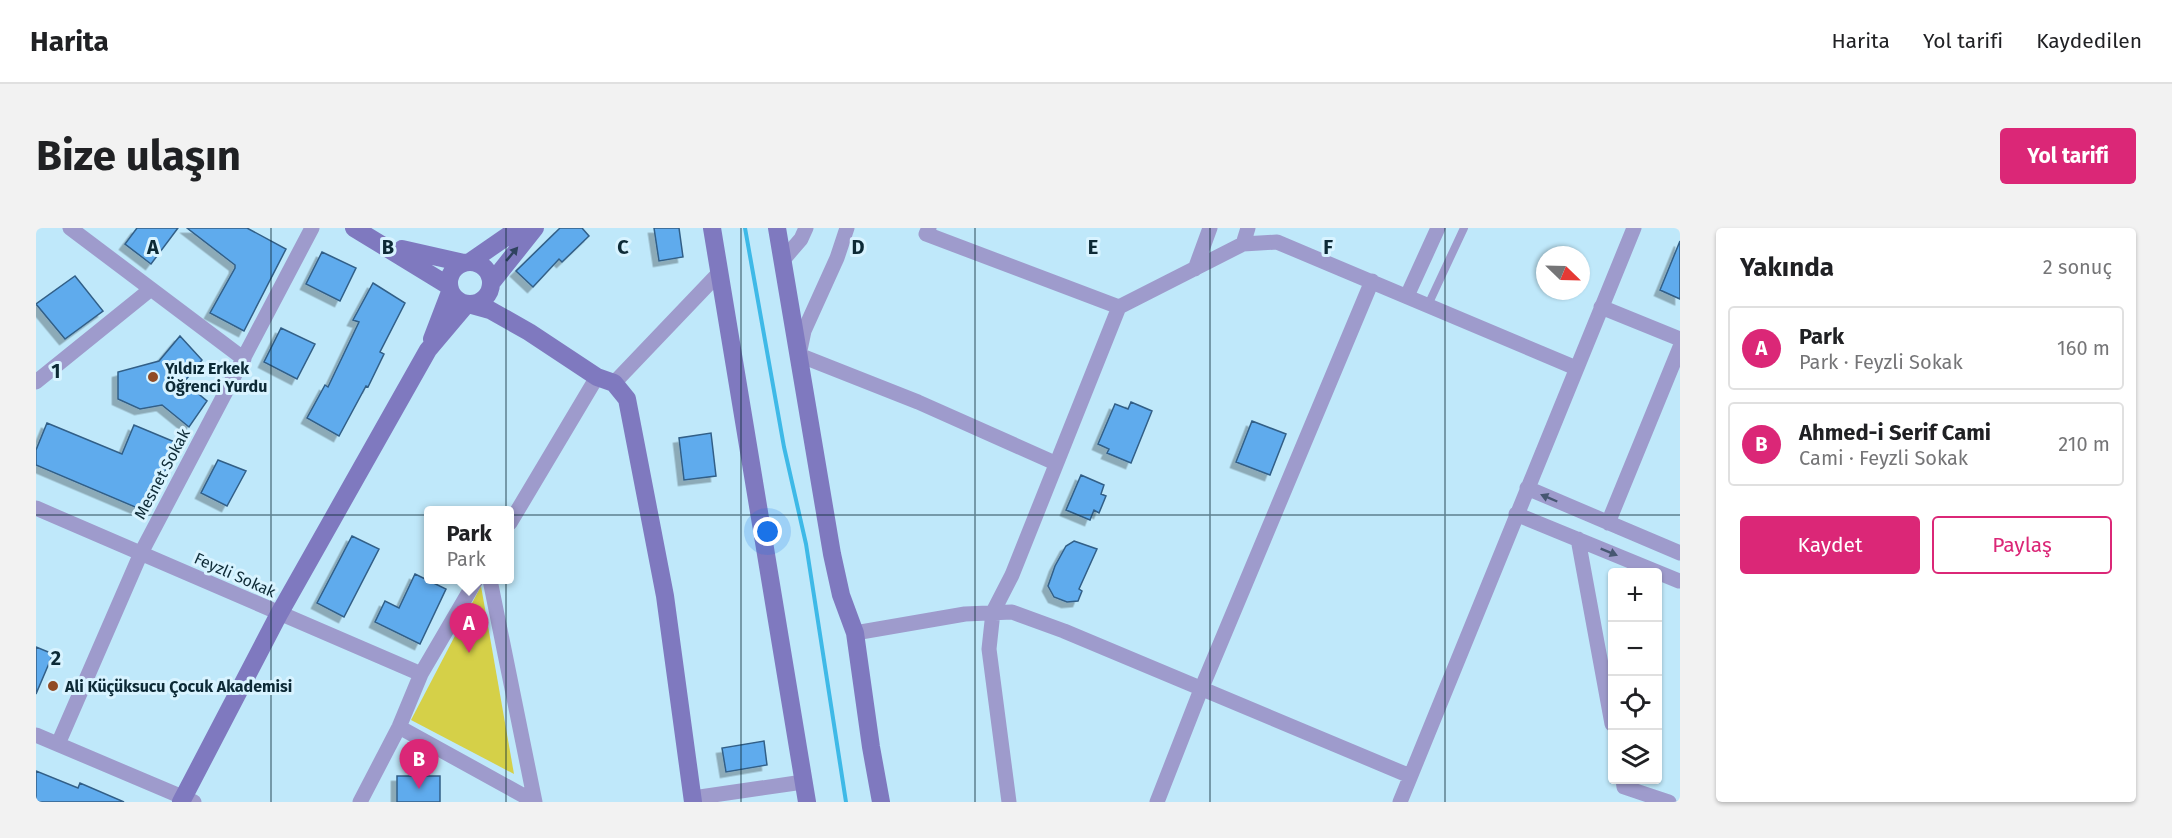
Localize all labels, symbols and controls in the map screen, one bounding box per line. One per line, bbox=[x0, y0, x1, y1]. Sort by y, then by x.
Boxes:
text: Harita bbox=[30, 25, 109, 58]
text: Harita bbox=[1831, 28, 1890, 54]
text: Yol tarifi bbox=[1923, 28, 2003, 54]
text: Kaydedilen bbox=[2036, 28, 2142, 54]
button: Yol tarifi bbox=[2000, 128, 2136, 184]
text: Bize ulaşın bbox=[36, 131, 241, 181]
text: A bbox=[146, 235, 160, 259]
text: B bbox=[382, 235, 394, 259]
text: C bbox=[617, 235, 629, 259]
text: D bbox=[851, 235, 865, 259]
text: E bbox=[1088, 235, 1098, 259]
text: F bbox=[1323, 235, 1333, 259]
one-way arrow bbox=[506, 246, 519, 262]
north arrow bbox=[1536, 246, 1590, 300]
text: Yakında bbox=[1740, 252, 1834, 283]
text: 2 sonuç bbox=[2043, 255, 2112, 279]
text: Park bbox=[1799, 323, 1844, 350]
text: A bbox=[1756, 336, 1767, 360]
text: 160 m bbox=[2057, 336, 2110, 360]
text: Park · Feyzli Sokak bbox=[1799, 350, 1963, 374]
text: 1 bbox=[51, 359, 61, 383]
place label: Yıldız Erkek Öğrenci Yurdu bbox=[164, 359, 267, 396]
marker: Yıldız Erkek Öğrenci Yurdu bbox=[146, 370, 160, 384]
text: Ahmed-i Serif Cami bbox=[1799, 419, 1991, 446]
street label: Mesnet Sokak bbox=[130, 425, 194, 522]
text: B bbox=[1755, 432, 1768, 456]
text: 210 m bbox=[2058, 432, 2110, 456]
text: Cami · Feyzli Sokak bbox=[1799, 446, 1968, 470]
one-way arrow bbox=[1539, 493, 1557, 503]
popup bbox=[424, 506, 514, 584]
button: Kaydet bbox=[1740, 516, 1920, 574]
button: Paylaş bbox=[1932, 516, 2112, 574]
your location bbox=[753, 517, 782, 546]
text: Park bbox=[446, 520, 492, 547]
text: Park bbox=[446, 547, 486, 571]
one-way arrow bbox=[1600, 548, 1618, 557]
street label: Feyzli Sokak bbox=[191, 549, 279, 602]
map controls bbox=[1608, 568, 1662, 784]
button: + bbox=[1608, 568, 1662, 622]
pin: A bbox=[450, 604, 488, 653]
button: − bbox=[1608, 622, 1662, 676]
text: 2 bbox=[51, 646, 61, 670]
button: locate bbox=[1608, 676, 1662, 730]
place label: Ali Küçüksucu Çocuk Akademisi bbox=[64, 677, 292, 698]
marker: Ali Küçüksucu Çocuk Akademisi bbox=[46, 679, 60, 693]
button: layers bbox=[1608, 730, 1662, 784]
pin: B bbox=[400, 740, 439, 789]

